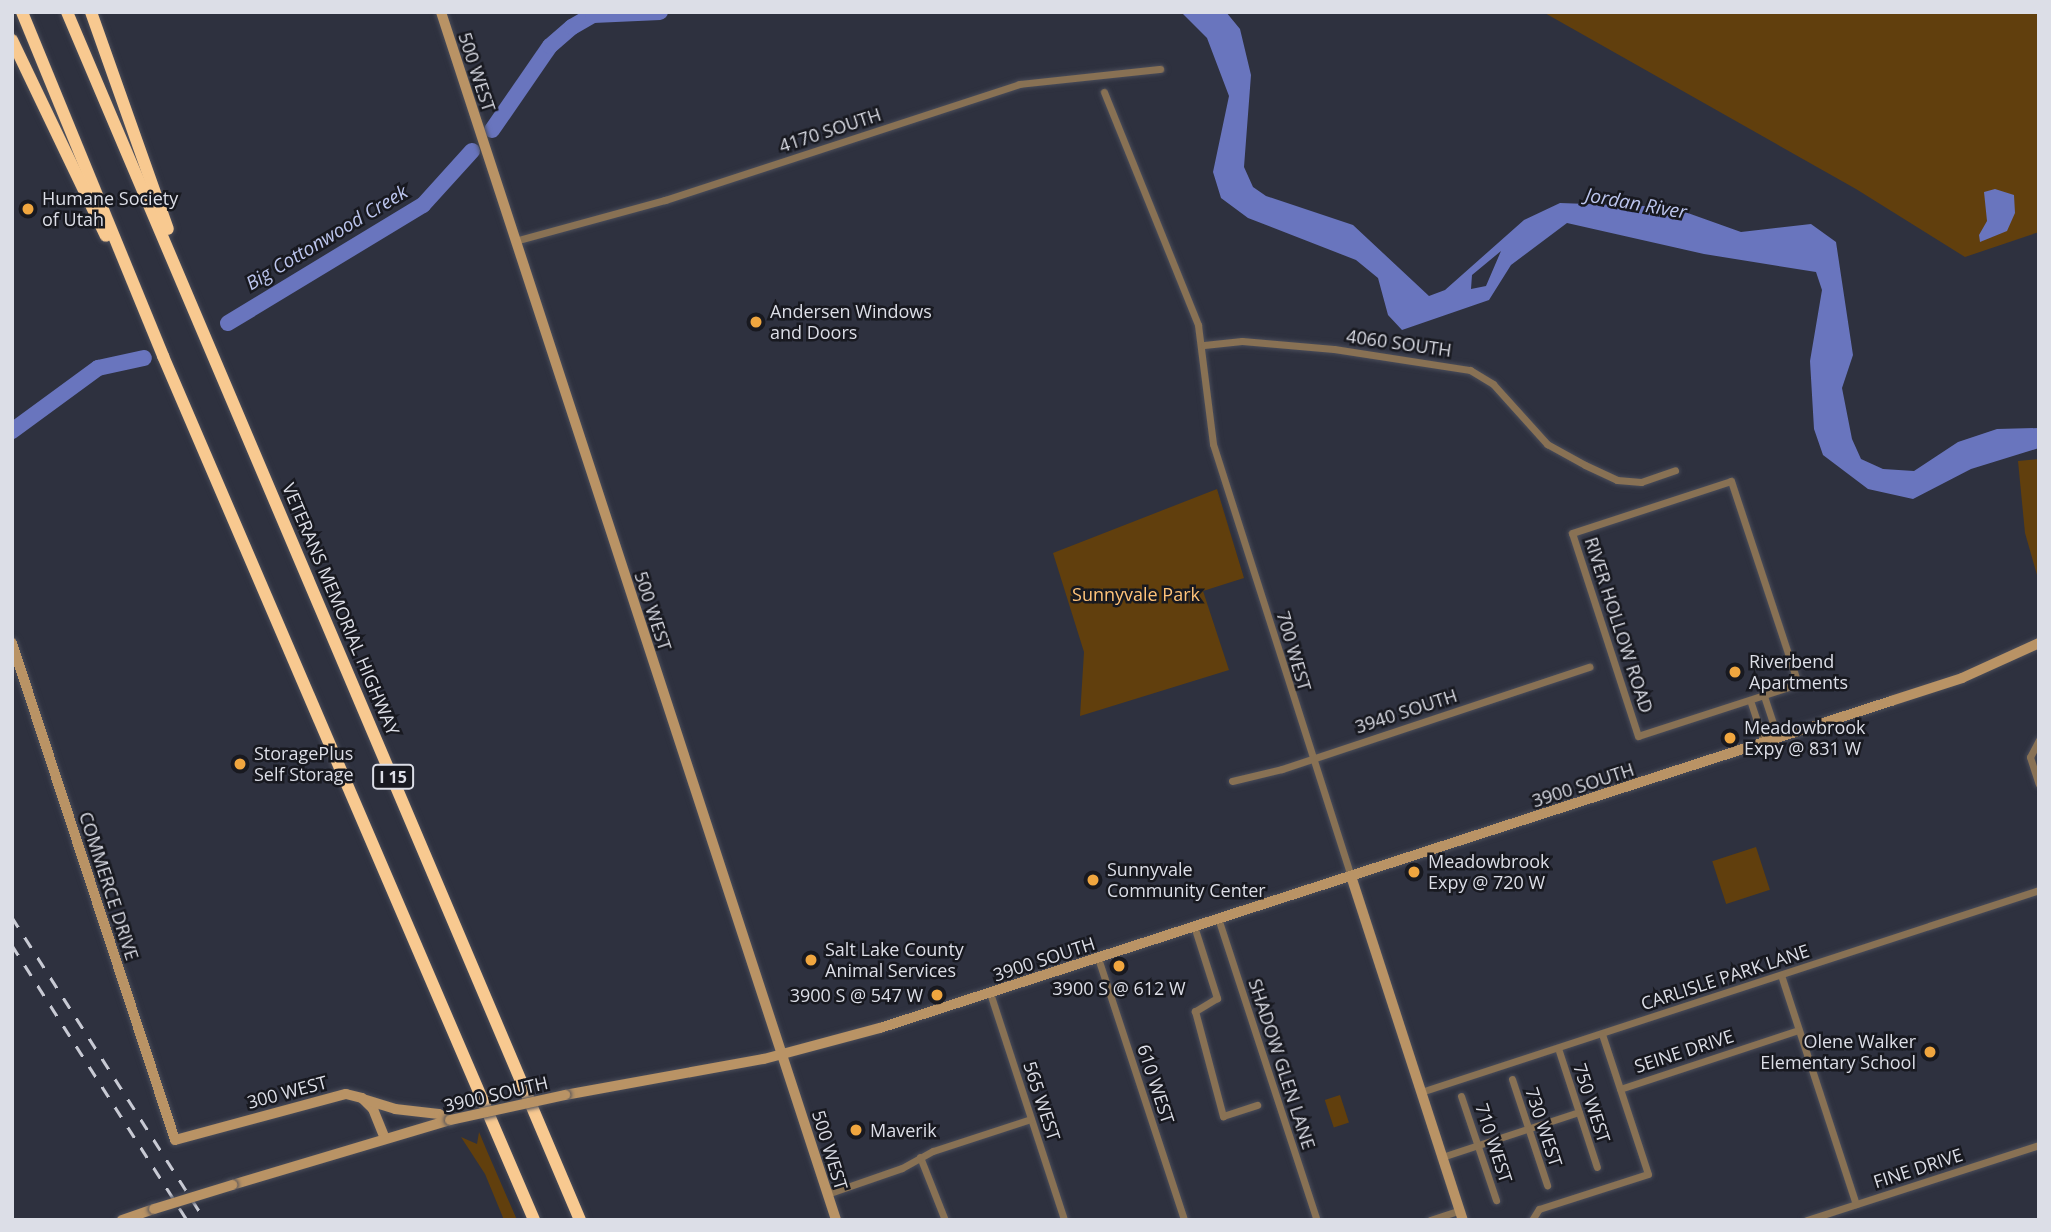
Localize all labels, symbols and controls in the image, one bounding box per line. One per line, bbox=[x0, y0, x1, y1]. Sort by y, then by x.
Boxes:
street label: 500 WEST bbox=[454, 30, 500, 114]
street label: 4170 SOUTH bbox=[776, 103, 884, 157]
water label: Big Cottonwood Creek bbox=[242, 181, 412, 295]
water label: Jordan River bbox=[1584, 184, 1688, 224]
place label: Humane Society of Utah bbox=[42, 188, 178, 230]
marker: Humane Society of Utah bbox=[20, 201, 36, 217]
place label: Andersen Windows and Doors bbox=[770, 301, 932, 344]
marker: Andersen Windows and Doors bbox=[748, 314, 764, 330]
street label: 4060 SOUTH bbox=[1345, 325, 1453, 361]
street label: VETERANS MEMORIAL HIGHWAY bbox=[278, 480, 404, 738]
street label: RIVER HOLLOW ROAD bbox=[1580, 534, 1658, 716]
street label: 500 WEST bbox=[630, 569, 676, 653]
park label: Sunnyvale Park bbox=[1072, 583, 1200, 605]
street label: 700 WEST bbox=[1272, 609, 1316, 693]
place label: Riverbend Apartments bbox=[1749, 651, 1848, 694]
marker: Riverbend Apartments bbox=[1727, 664, 1743, 680]
street label: 3940 SOUTH bbox=[1352, 684, 1460, 738]
place label: Meadowbrook Expy @ 831 W bbox=[1744, 717, 1866, 760]
marker: Meadowbrook Expy @ 831 W bbox=[1722, 730, 1738, 746]
place label: StoragePlus Self Storage bbox=[254, 743, 354, 786]
marker: StoragePlus Self Storage bbox=[232, 756, 248, 772]
street label: 3900 SOUTH bbox=[1529, 758, 1637, 812]
road number: I 15 bbox=[372, 764, 414, 790]
street label: COMMERCE DRIVE bbox=[75, 809, 143, 963]
place label: Meadowbrook Expy @ 720 W bbox=[1428, 851, 1550, 894]
place label: Sunnyvale Community Center bbox=[1107, 859, 1266, 902]
marker: Meadowbrook Expy @ 720 W bbox=[1406, 864, 1422, 880]
marker: Sunnyvale Community Center bbox=[1085, 872, 1101, 888]
street label: 3900 SOUTH bbox=[990, 932, 1098, 986]
place label: Salt Lake County Animal Services bbox=[825, 939, 964, 982]
street label: CARLISLE PARK LANE bbox=[1638, 940, 1812, 1014]
marker: Salt Lake County Animal Services bbox=[803, 952, 819, 968]
marker: 3900 S @ 612 W bbox=[1111, 958, 1127, 974]
street label: SHADOW GLEN LANE bbox=[1244, 976, 1320, 1152]
place label: 3900 S @ 612 W bbox=[1052, 977, 1186, 999]
place label: 3900 S @ 547 W bbox=[790, 984, 923, 1006]
marker: 3900 S @ 547 W bbox=[929, 987, 945, 1003]
street label: SEINE DRIVE bbox=[1632, 1025, 1736, 1077]
place label: Olene Walker Elementary School bbox=[1760, 1031, 1916, 1074]
street label: 610 WEST bbox=[1133, 1042, 1179, 1126]
marker: Olene Walker Elementary School bbox=[1922, 1044, 1938, 1060]
street label: 565 WEST bbox=[1019, 1059, 1065, 1143]
street label: 750 WEST bbox=[1569, 1061, 1615, 1145]
street label: 300 WEST bbox=[245, 1071, 329, 1113]
street label: 3900 SOUTH bbox=[442, 1072, 550, 1116]
street label: 730 WEST bbox=[1521, 1085, 1567, 1169]
street label: 710 WEST bbox=[1471, 1101, 1517, 1185]
street label: 500 WEST bbox=[808, 1108, 852, 1192]
place label: Maverik bbox=[870, 1119, 937, 1141]
marker: Maverik bbox=[848, 1122, 864, 1138]
street label: FINE DRIVE bbox=[1871, 1143, 1965, 1193]

